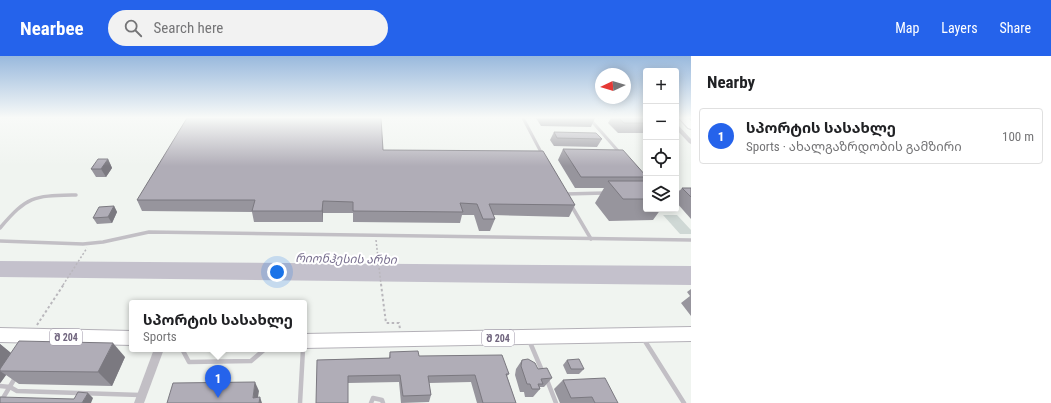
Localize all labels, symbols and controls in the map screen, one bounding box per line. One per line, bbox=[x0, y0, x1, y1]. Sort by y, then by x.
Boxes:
search box bbox=[108, 10, 388, 46]
text: Nearbee bbox=[20, 17, 84, 40]
icon: search bbox=[122, 17, 144, 39]
text: Search here bbox=[154, 19, 223, 37]
text: Map bbox=[895, 20, 919, 36]
text: Layers bbox=[941, 20, 978, 36]
text: Share bbox=[1000, 20, 1031, 36]
north arrow bbox=[595, 68, 631, 104]
map controls bbox=[643, 68, 679, 212]
button: + bbox=[643, 68, 679, 104]
text: Nearby bbox=[707, 72, 755, 92]
button: − bbox=[643, 104, 679, 140]
text: სპორტის სასახლე bbox=[746, 119, 896, 137]
text: 1 bbox=[718, 129, 724, 144]
text: 100 m bbox=[1002, 129, 1034, 144]
text: Sports · ახალგაზრდობის გამზირი bbox=[746, 139, 962, 154]
button: locate bbox=[643, 140, 679, 176]
button: layers bbox=[643, 176, 679, 212]
water label: რიონჰესის არხი bbox=[295, 251, 398, 267]
your location bbox=[267, 262, 287, 282]
popup bbox=[129, 300, 307, 352]
text: სპორტის სასახლე bbox=[143, 311, 293, 329]
road number: შ 204 bbox=[50, 329, 82, 345]
text: Sports bbox=[143, 329, 177, 344]
road number: შ 204 bbox=[482, 330, 514, 346]
pin: 1 bbox=[205, 365, 231, 398]

